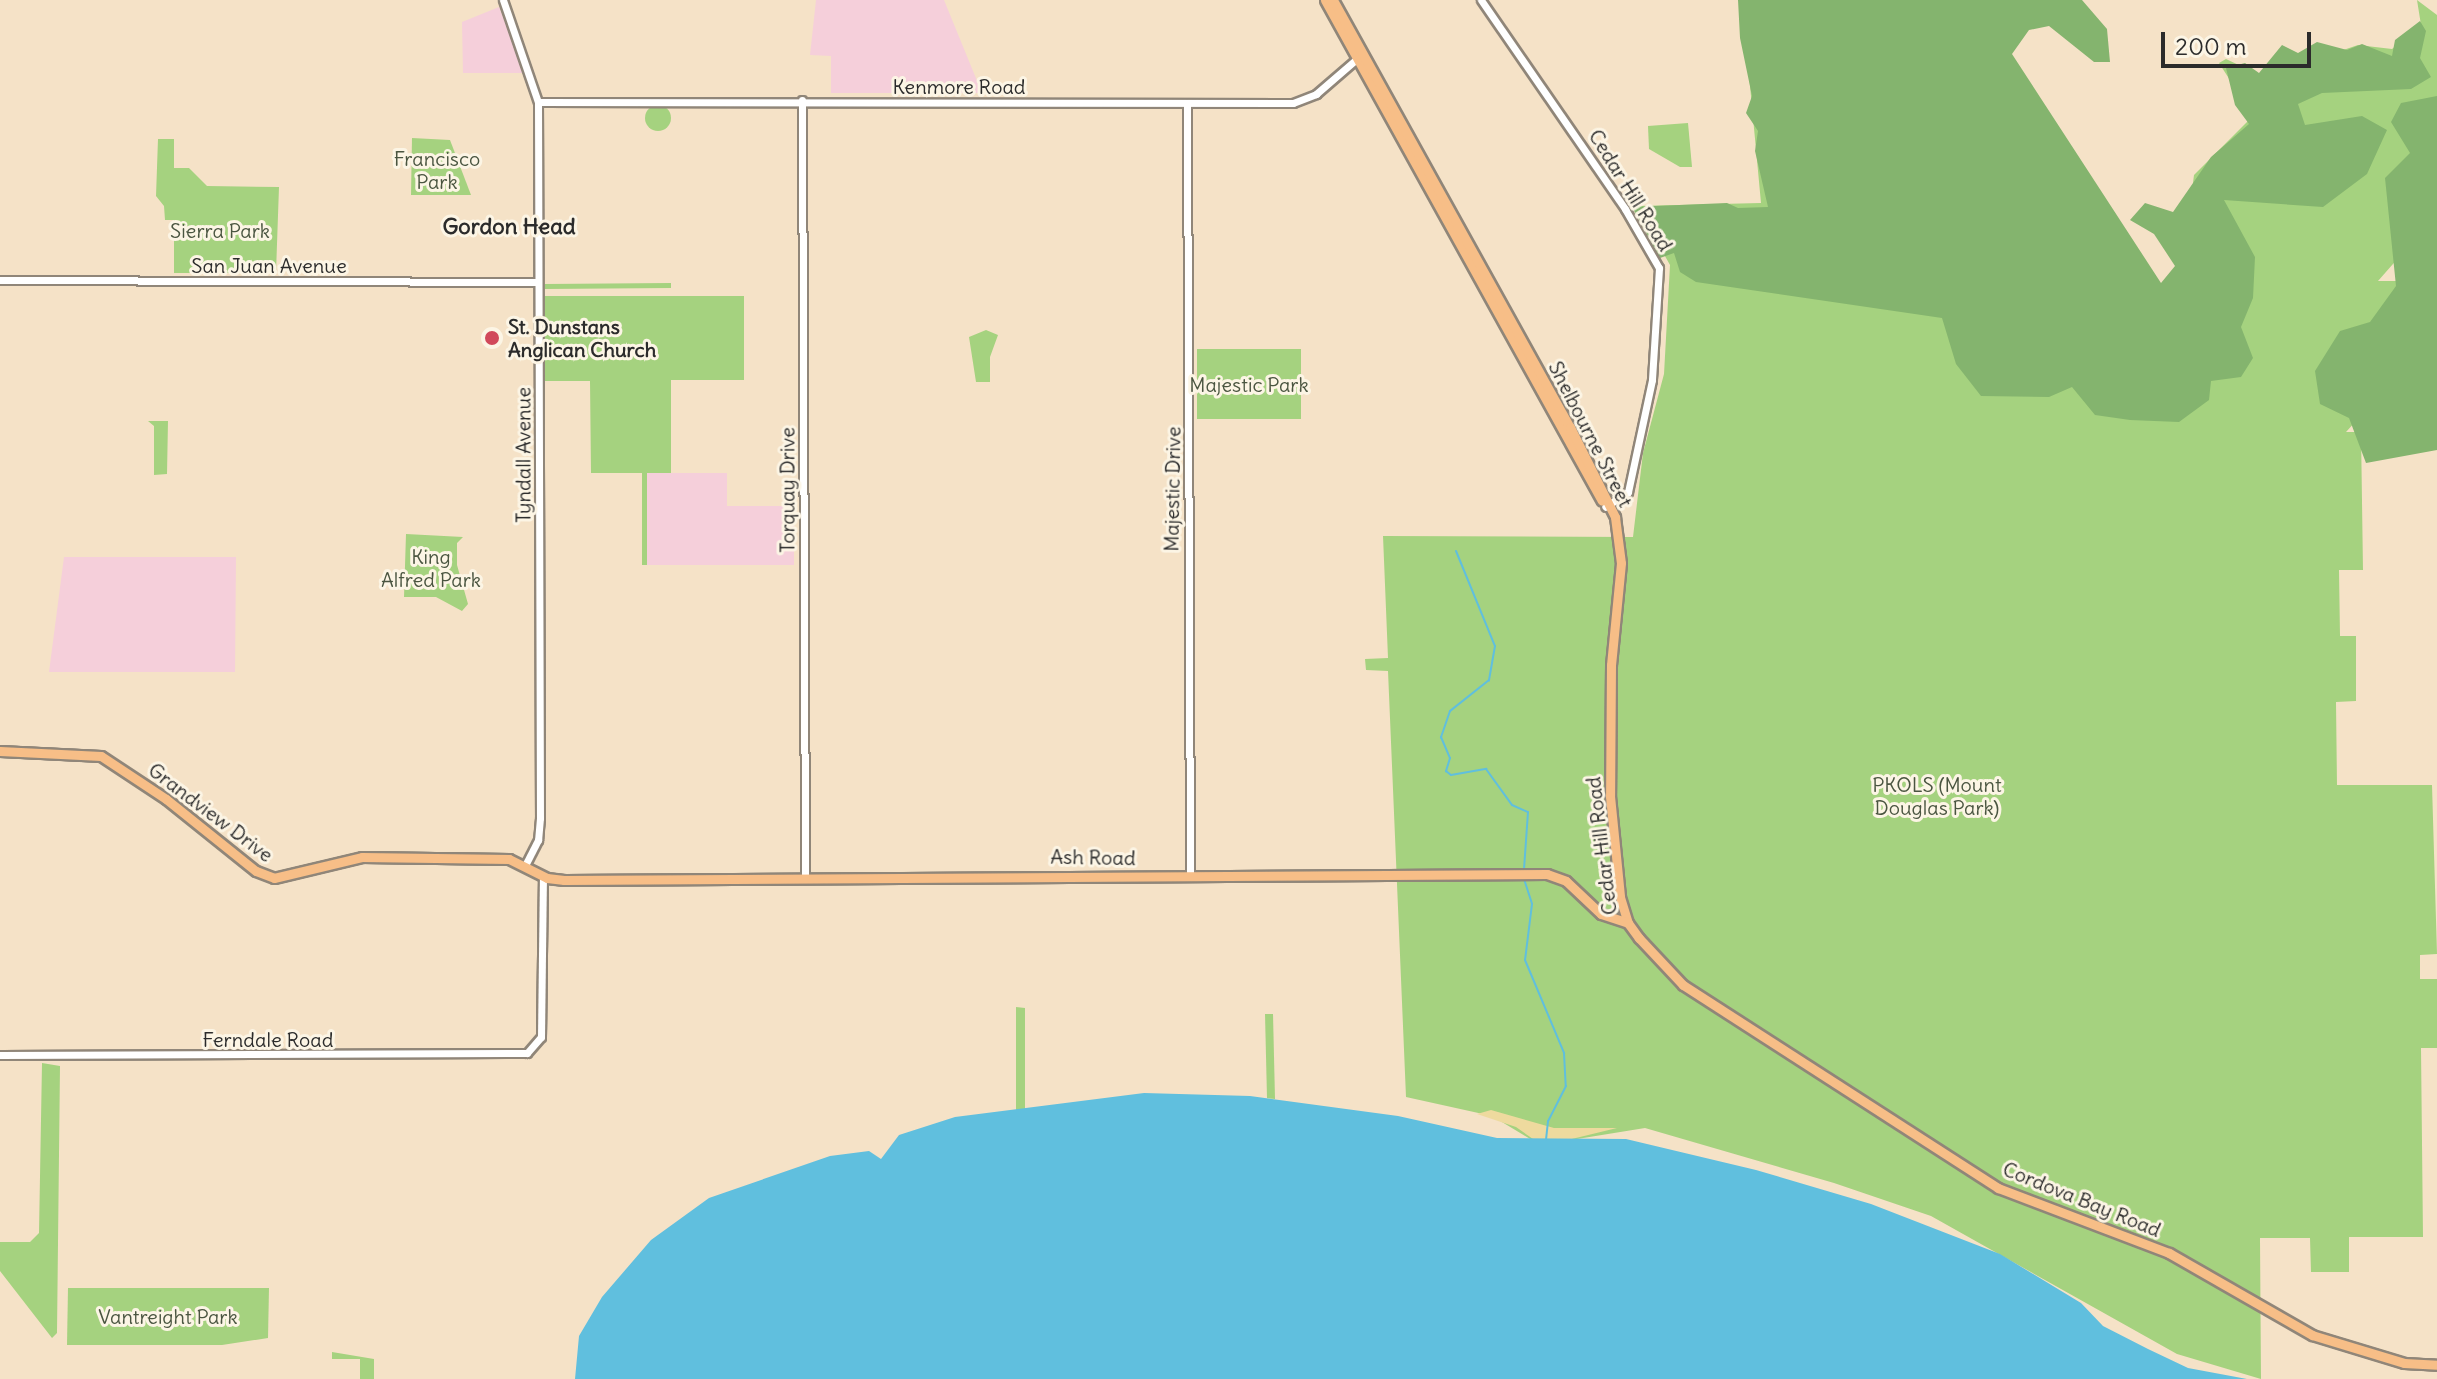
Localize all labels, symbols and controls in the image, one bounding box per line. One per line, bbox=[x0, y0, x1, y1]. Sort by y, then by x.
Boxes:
scale bar bbox=[2165, 16, 2315, 66]
text: 200 m bbox=[2175, 31, 2247, 61]
street label: Kenmore Road bbox=[893, 74, 1025, 98]
street label: Cedar Hill Road bbox=[1584, 125, 1678, 255]
park label: Francisco Park bbox=[394, 147, 480, 194]
district label: Gordon Head bbox=[442, 214, 576, 240]
park label: Sierra Park bbox=[170, 218, 270, 242]
street label: San Juan Avenue bbox=[191, 253, 347, 277]
place label: St. Dunstans Anglican Church bbox=[508, 314, 656, 361]
marker: St. Dunstans Anglican Church bbox=[483, 329, 501, 347]
street label: Shelbourne Street bbox=[1544, 357, 1638, 511]
park label: Majestic Park bbox=[1189, 372, 1309, 396]
street label: Tyndall Avenue bbox=[511, 387, 535, 523]
street label: Majestic Drive bbox=[1159, 426, 1185, 552]
street label: Torquay Drive bbox=[775, 427, 799, 553]
park label: King Alfred Park bbox=[381, 544, 481, 591]
street label: Grandview Drive bbox=[144, 757, 278, 867]
park label: PKOLS (Mount Douglas Park) bbox=[1872, 772, 2002, 819]
street label: Cedar Hill Road bbox=[1581, 776, 1621, 916]
street label: Ash Road bbox=[1050, 844, 1136, 870]
street label: Ferndale Road bbox=[203, 1027, 333, 1051]
street label: Cordova Bay Road bbox=[1999, 1156, 2165, 1242]
park label: Vantreight Park bbox=[98, 1304, 238, 1328]

